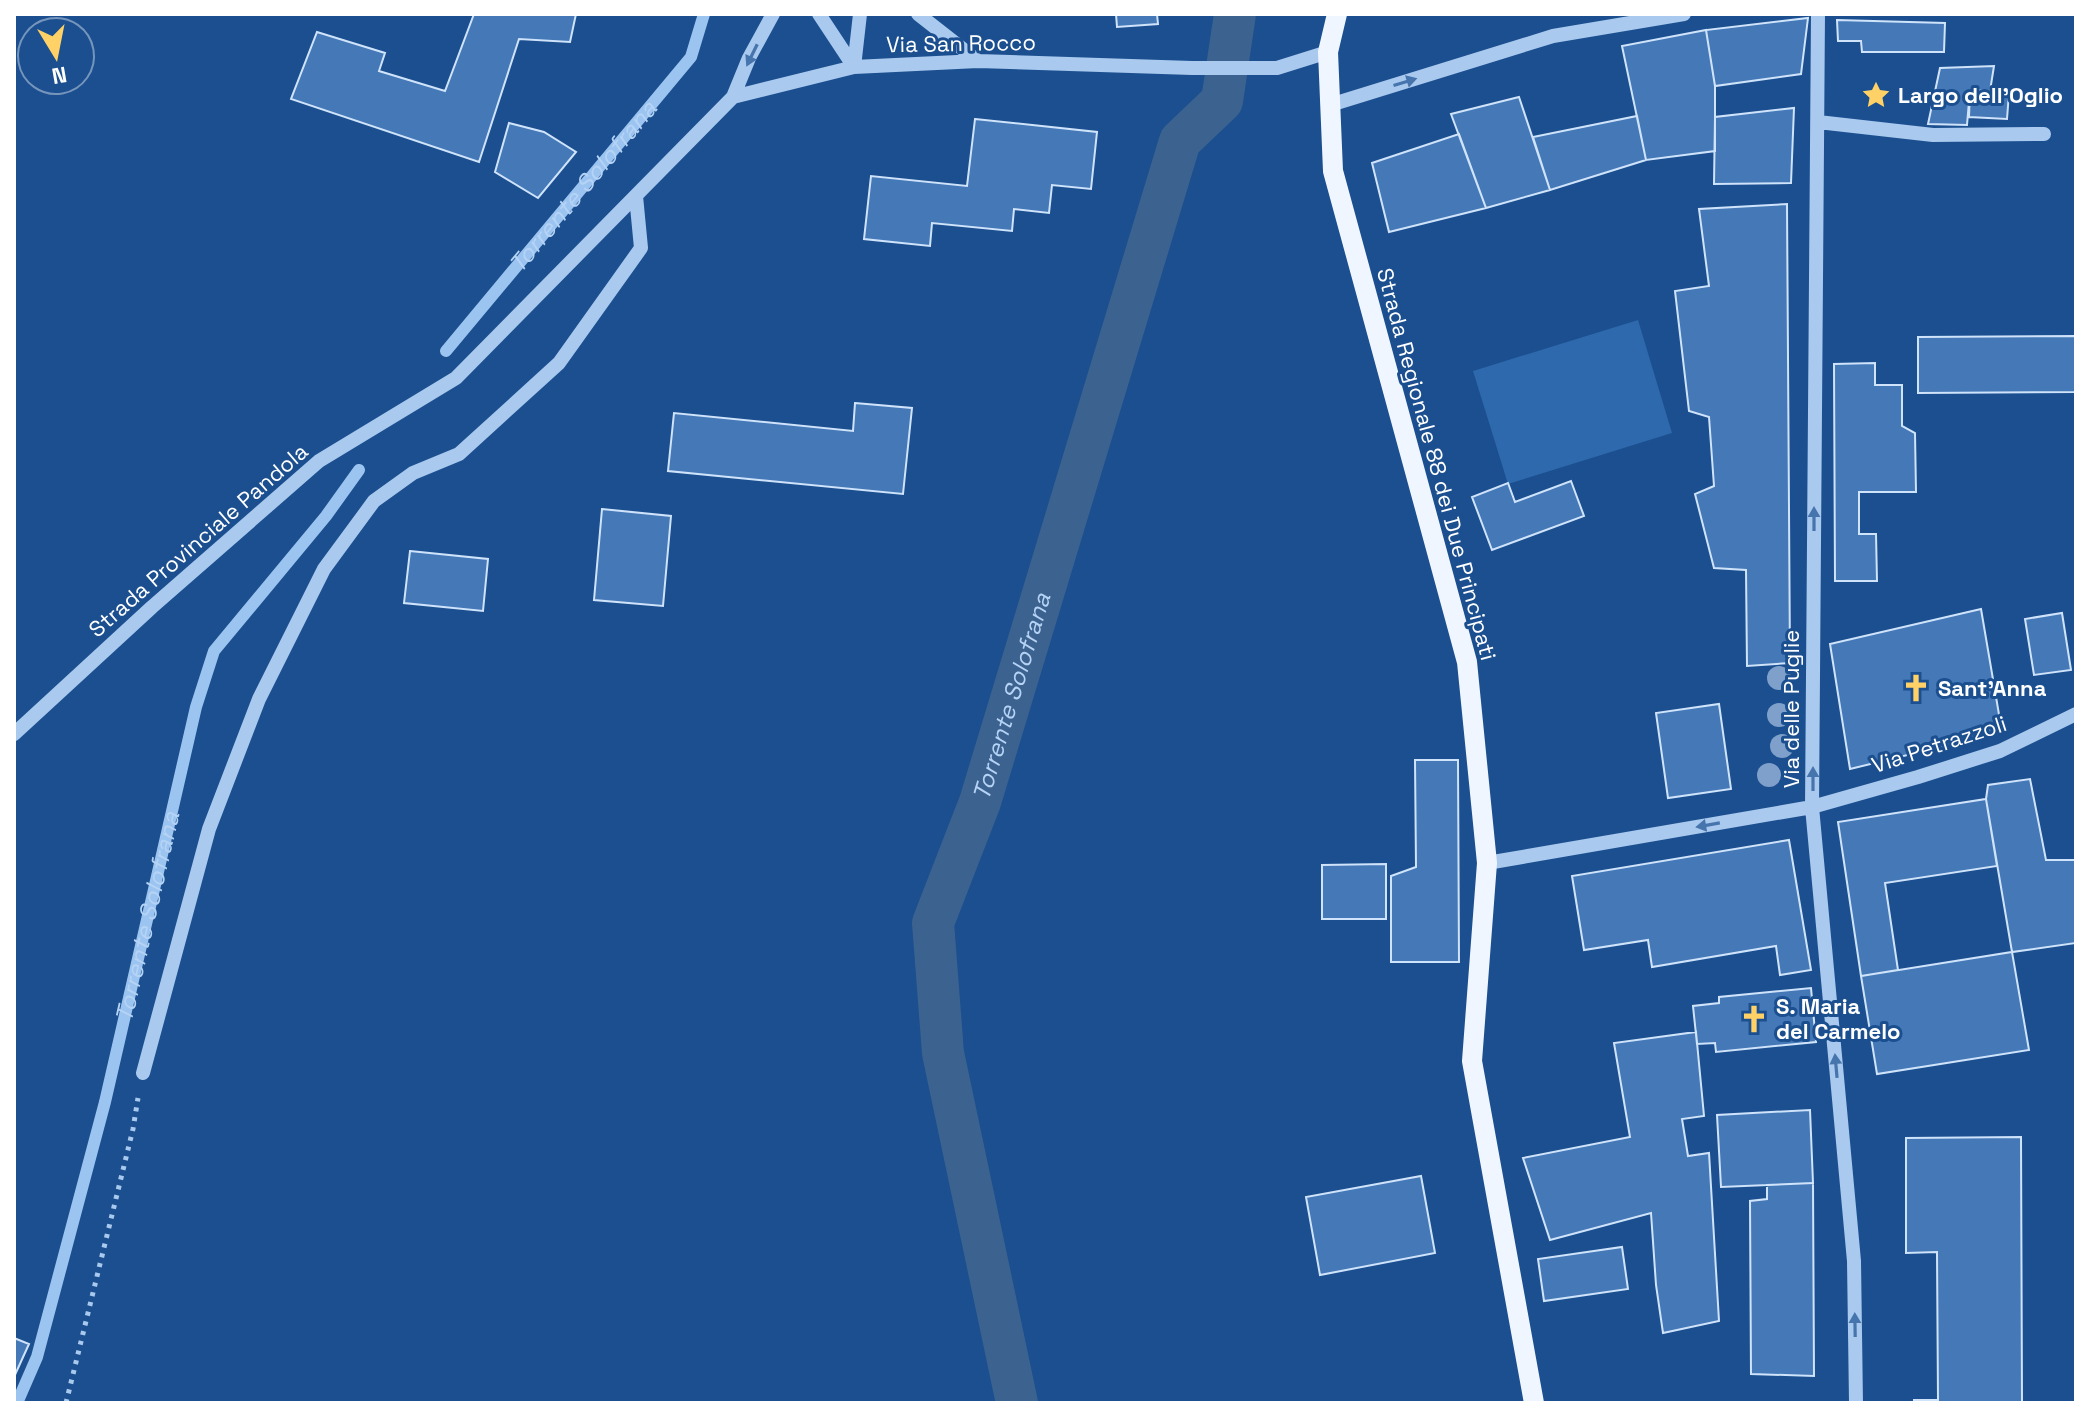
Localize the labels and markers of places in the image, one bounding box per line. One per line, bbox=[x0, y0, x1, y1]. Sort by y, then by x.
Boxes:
place icon: Largo dell'Oglio bbox=[1861, 80, 1891, 110]
place label: Largo dell'Oglio bbox=[1898, 81, 2063, 109]
church icon: Sant'Anna bbox=[1901, 673, 1931, 703]
place label: Sant'Anna bbox=[1938, 674, 2047, 702]
place label: S. Maria del Carmelo bbox=[1776, 992, 1901, 1045]
church icon: S. Maria del Carmelo bbox=[1739, 1004, 1769, 1034]

